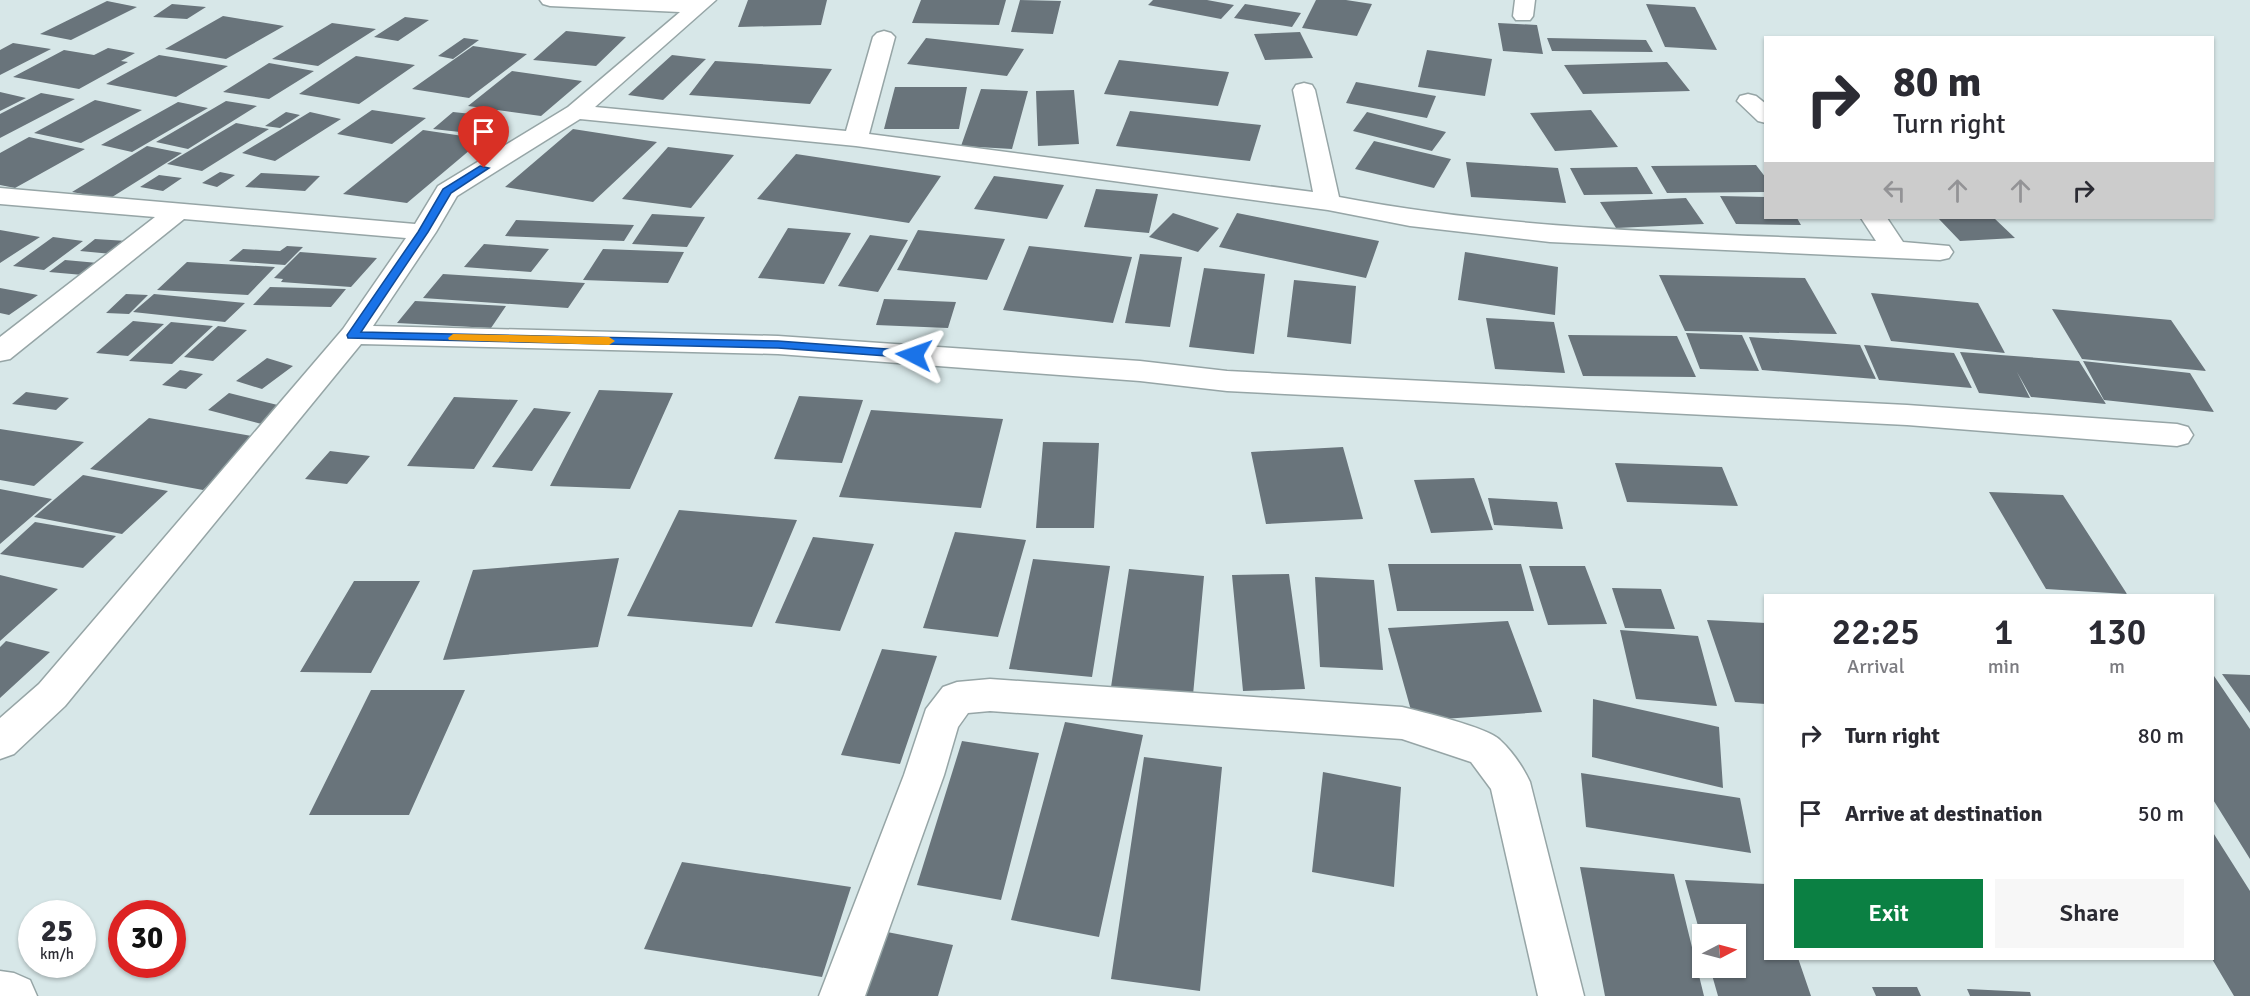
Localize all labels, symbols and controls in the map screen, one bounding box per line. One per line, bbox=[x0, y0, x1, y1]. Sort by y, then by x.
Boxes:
text: 80 m bbox=[1893, 57, 1982, 108]
icon: right bbox=[1794, 60, 1872, 138]
pin bbox=[458, 106, 509, 168]
text: Turn right bbox=[1893, 108, 2006, 141]
icon: arrive bbox=[467, 115, 500, 148]
icon: left bbox=[1878, 174, 1911, 207]
icon: ahead bbox=[1941, 174, 1974, 207]
icon: ahead bbox=[2004, 174, 2037, 207]
icon: right bbox=[2067, 174, 2100, 207]
position arrow bbox=[882, 323, 946, 387]
text: 22:25 bbox=[1832, 610, 1920, 655]
text: 1 bbox=[1994, 610, 2014, 655]
text: 130 bbox=[2088, 610, 2146, 655]
text: Arrival bbox=[1847, 654, 1905, 679]
text: min bbox=[1988, 654, 2020, 679]
text: m bbox=[2109, 654, 2125, 679]
icon: right bbox=[1794, 719, 1827, 752]
text: Turn right bbox=[1845, 722, 1940, 749]
text: 80 m bbox=[2138, 722, 2184, 749]
icon: arrive bbox=[1794, 797, 1827, 830]
text: Arrive at destination bbox=[1845, 800, 2042, 827]
text: 50 m bbox=[2138, 800, 2184, 827]
button: Exit bbox=[1794, 879, 1983, 948]
button: Share bbox=[1995, 879, 2184, 948]
speed limit sign: 30 bbox=[108, 900, 186, 978]
text: 25 bbox=[41, 913, 73, 950]
north arrow bbox=[1692, 924, 1746, 978]
map controls bbox=[1692, 924, 1746, 978]
text: km/h bbox=[40, 945, 74, 963]

